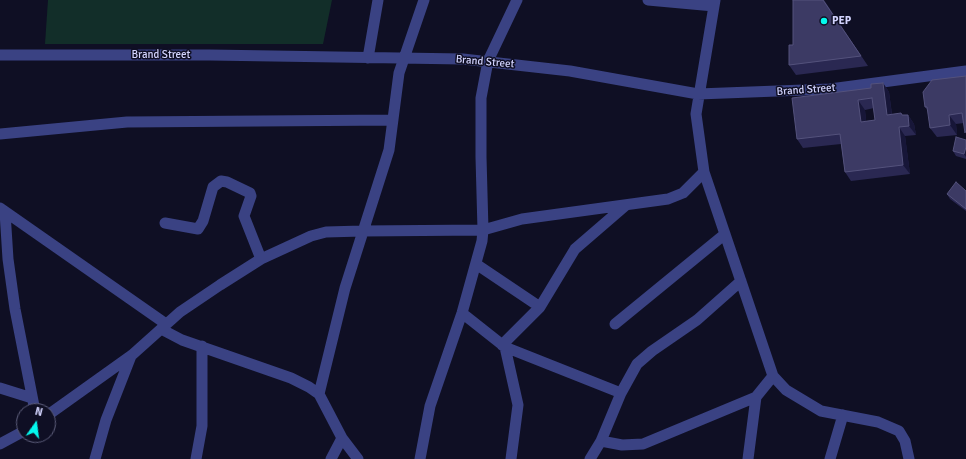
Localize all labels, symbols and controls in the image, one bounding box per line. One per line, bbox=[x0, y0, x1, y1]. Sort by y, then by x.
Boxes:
place label: PEP bbox=[832, 14, 851, 28]
marker: PEP bbox=[819, 16, 829, 26]
street label: Brand Street bbox=[132, 48, 190, 62]
street label: Brand Street bbox=[455, 53, 515, 71]
street label: Brand Street bbox=[776, 81, 836, 99]
north arrow bbox=[16, 403, 56, 443]
text: N bbox=[33, 405, 44, 419]

